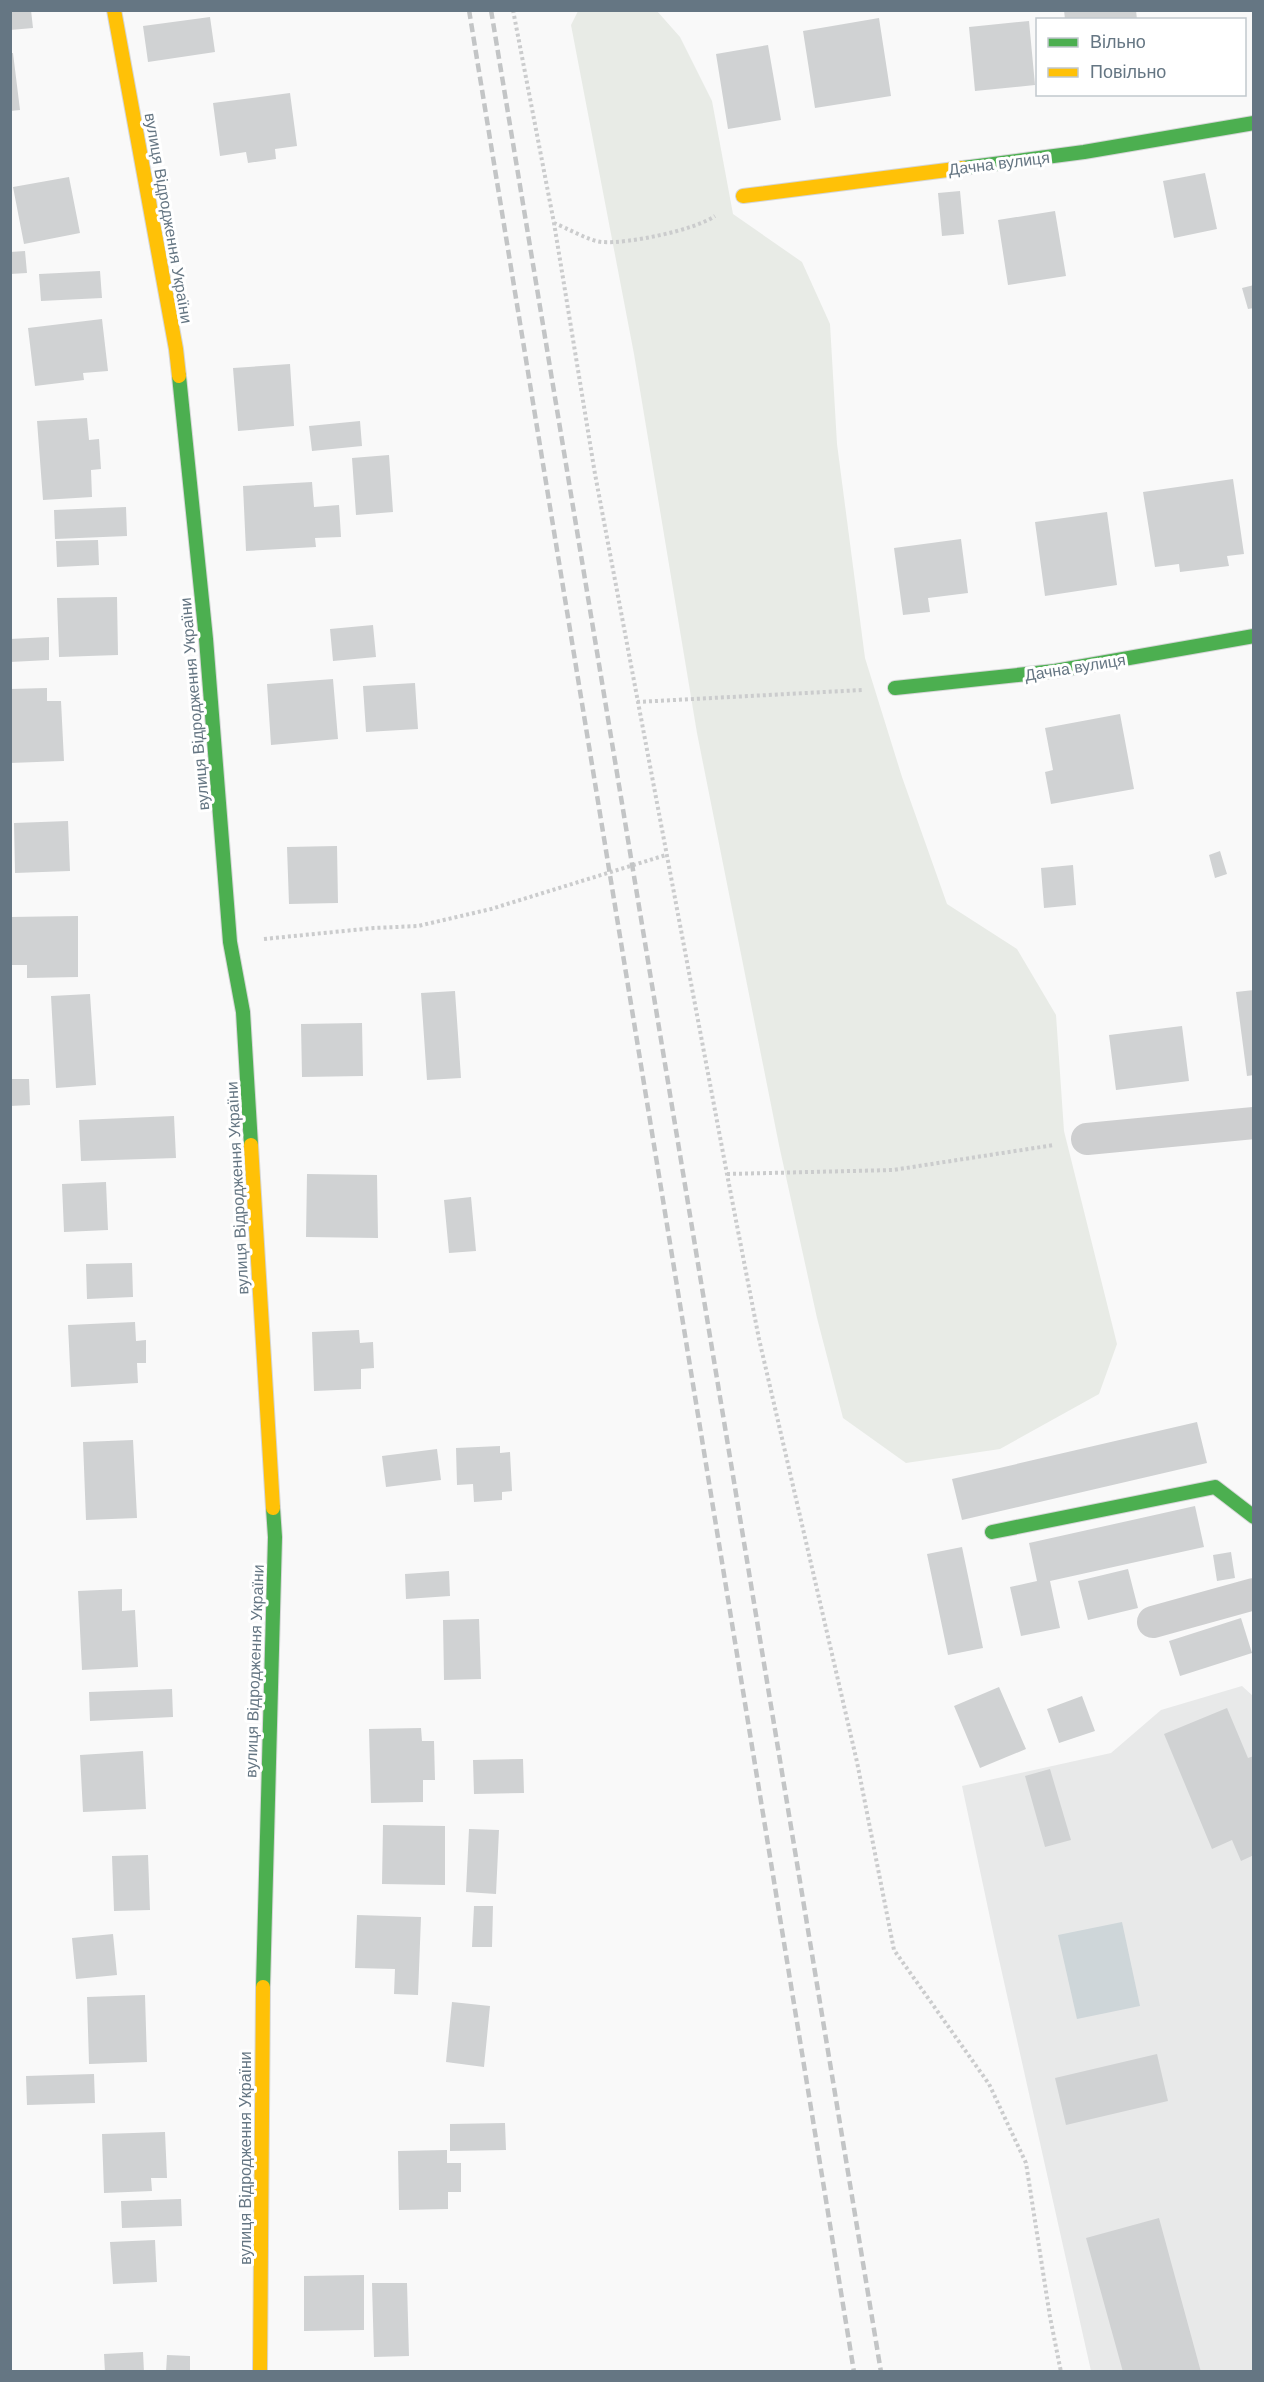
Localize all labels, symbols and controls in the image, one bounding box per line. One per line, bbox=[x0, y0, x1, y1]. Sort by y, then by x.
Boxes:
legend bbox=[1036, 18, 1246, 96]
text: Вільно bbox=[1090, 32, 1146, 52]
text: Повільно bbox=[1090, 62, 1166, 82]
street label: вулиця Відродження України bbox=[142, 111, 195, 325]
street label: Дачна вулиця bbox=[948, 149, 1051, 178]
street label: вулиця Відродження України bbox=[177, 597, 212, 811]
street label: Дачна вулиця bbox=[1023, 651, 1127, 684]
street label: вулиця Відродження України bbox=[223, 1081, 252, 1295]
street label: вулиця Відродження України bbox=[242, 1564, 267, 1778]
street label: вулиця Відродження України bbox=[237, 2051, 254, 2265]

